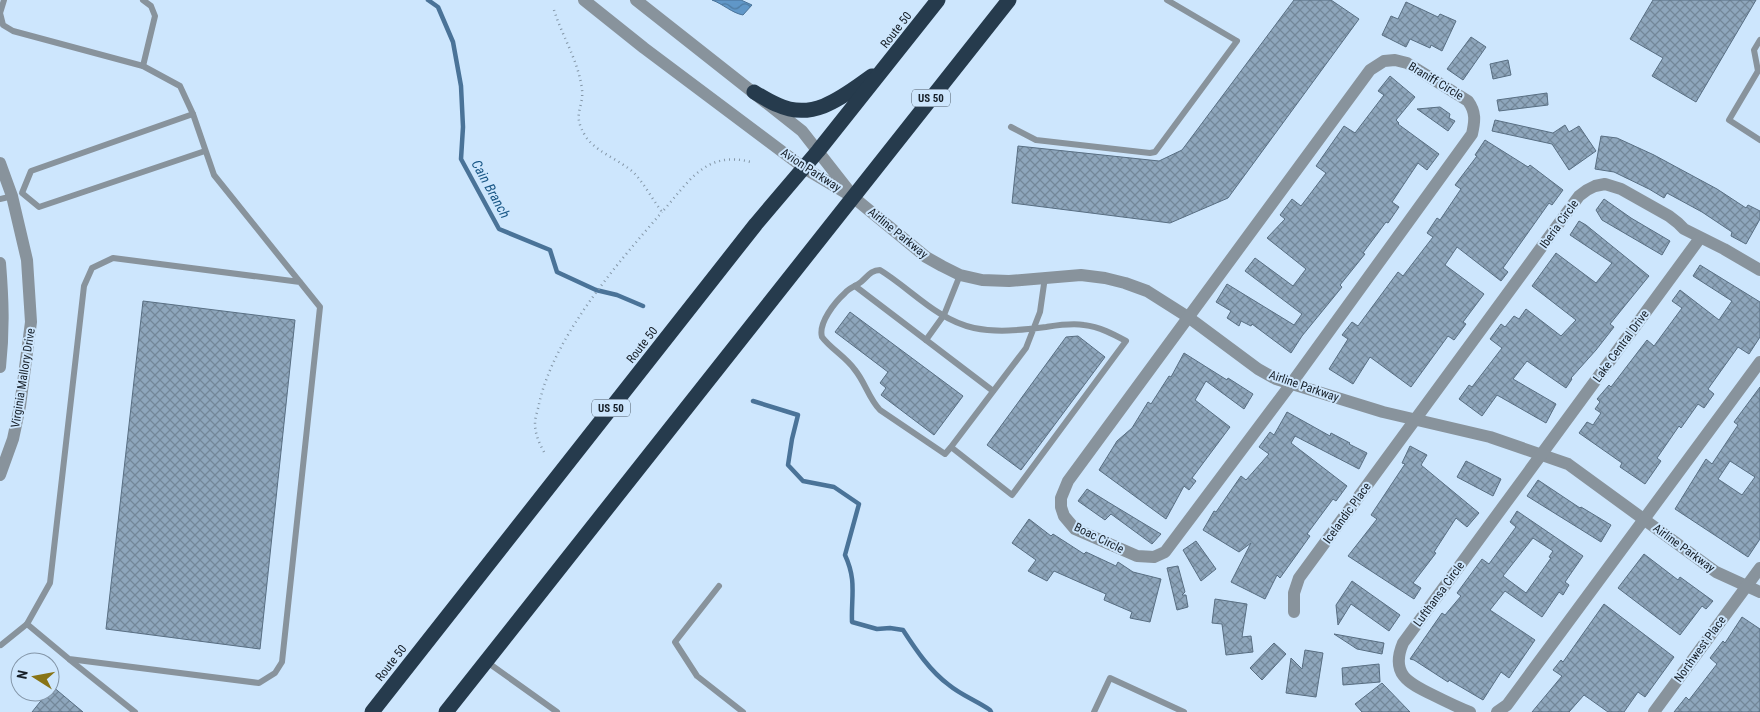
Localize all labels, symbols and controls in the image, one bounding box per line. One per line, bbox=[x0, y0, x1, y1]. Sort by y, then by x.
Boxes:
street label: Route 50 bbox=[878, 9, 914, 51]
street label: Braniff Circle bbox=[1406, 59, 1466, 103]
road number: US 50 bbox=[912, 90, 950, 106]
street label: Avion Parkway bbox=[778, 145, 844, 195]
water label: Cain Branch bbox=[468, 157, 514, 221]
street label: Iberia Circle bbox=[1537, 197, 1581, 251]
street label: Airline Parkway bbox=[865, 205, 931, 261]
street label: Lake Central Drive bbox=[1590, 307, 1652, 385]
street label: Route 50 bbox=[624, 324, 660, 366]
street label: Virginia Mallory Drive bbox=[8, 327, 38, 429]
street label: Airline Parkway bbox=[1267, 368, 1341, 404]
road number: US 50 bbox=[592, 399, 630, 416]
street label: Icelandic Place bbox=[1320, 480, 1374, 546]
street label: Boac Circle bbox=[1072, 520, 1127, 556]
street label: Airline Parkway bbox=[1650, 521, 1718, 575]
street label: Lufthansa Circle bbox=[1411, 558, 1467, 629]
street label: Northwest Place bbox=[1671, 613, 1729, 685]
street label: Route 50 bbox=[373, 642, 409, 684]
north arrow bbox=[10, 652, 60, 702]
text: N bbox=[14, 669, 31, 680]

